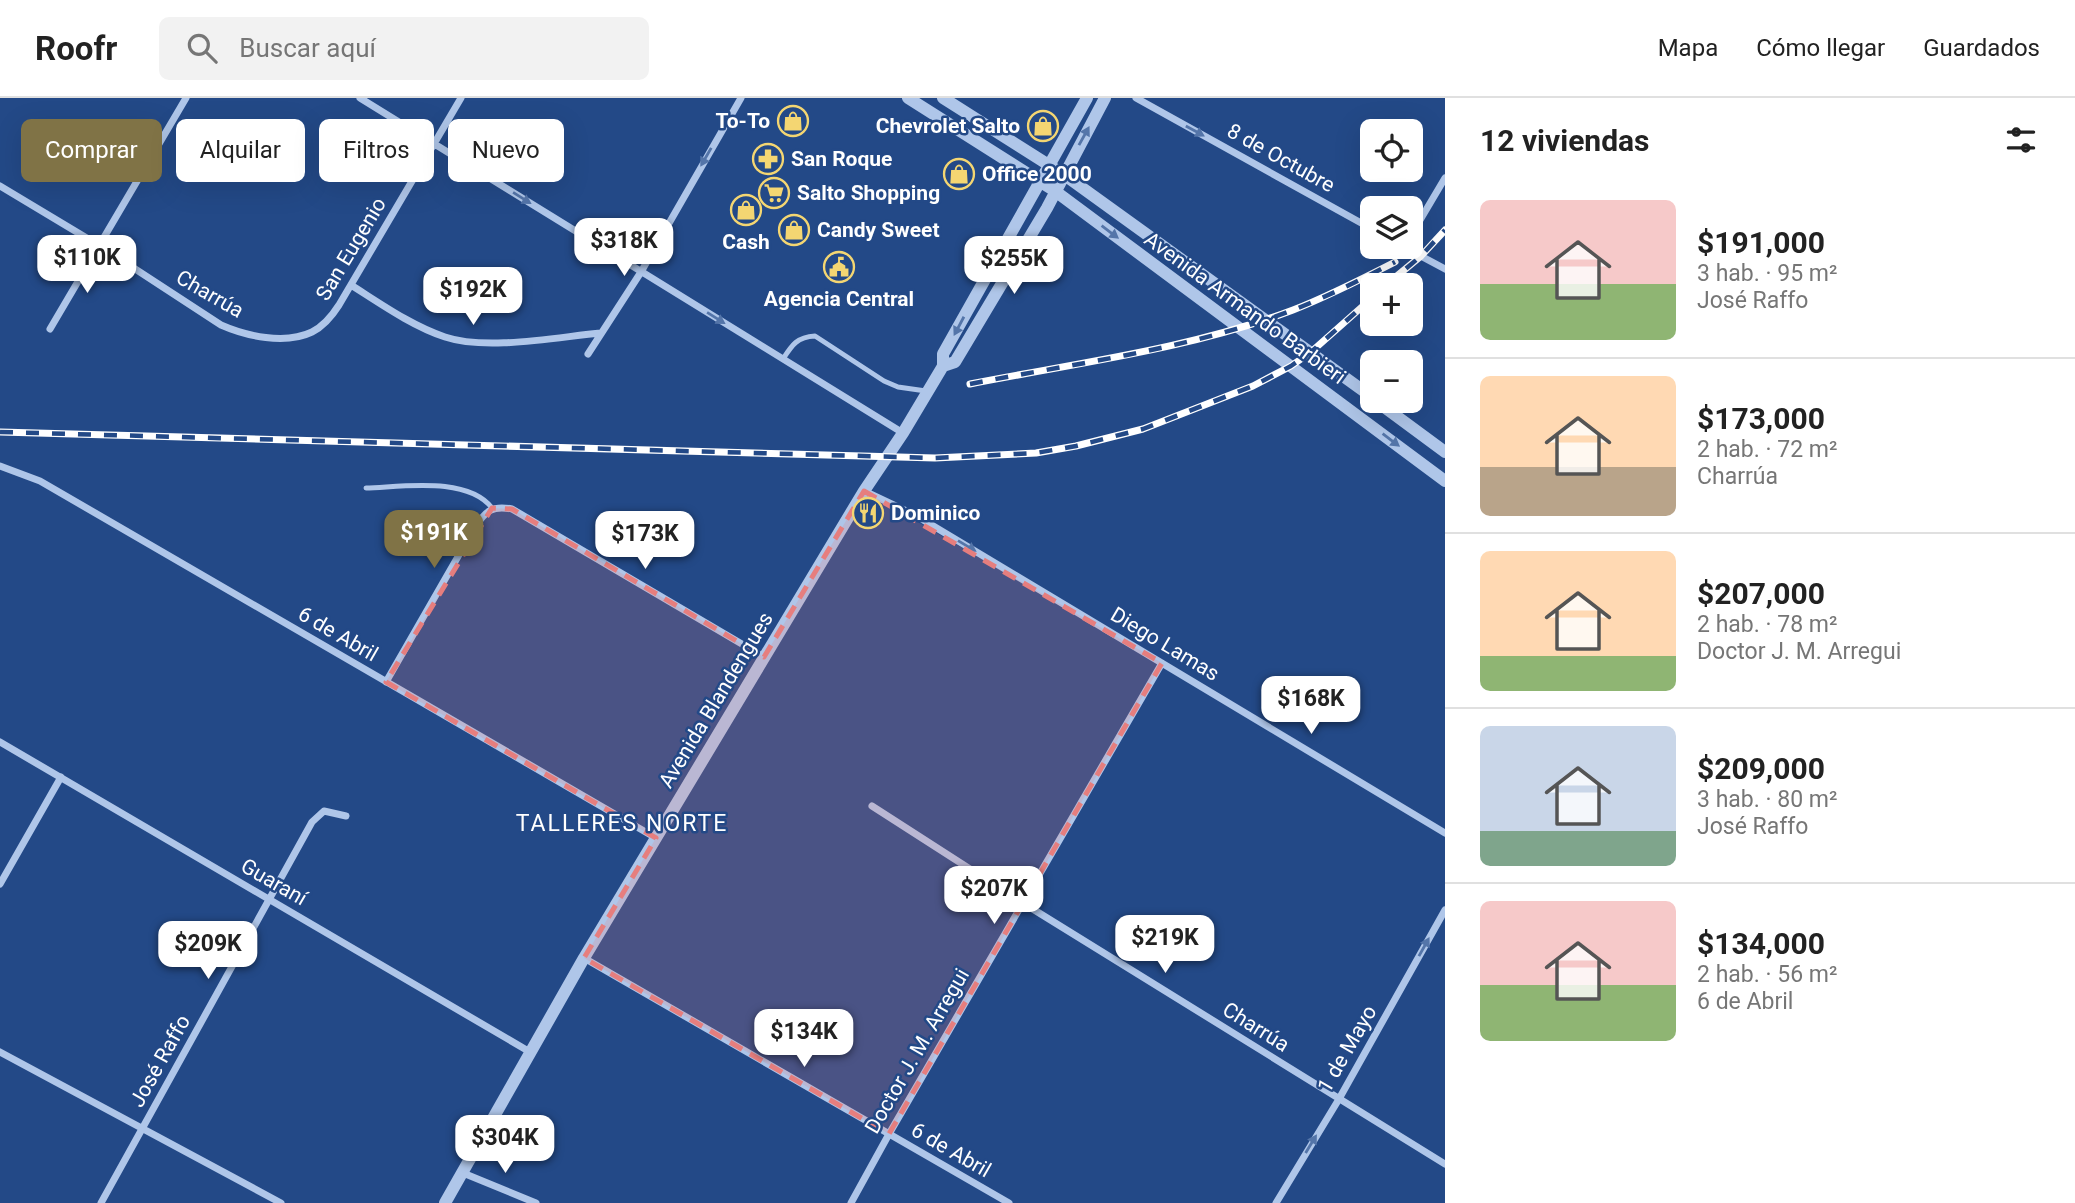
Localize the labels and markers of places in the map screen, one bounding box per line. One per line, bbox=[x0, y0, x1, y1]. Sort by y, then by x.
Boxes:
shop icon: To-To bbox=[776, 104, 810, 138]
place label: To-To bbox=[716, 109, 770, 133]
shop icon: Chevrolet Salto bbox=[1026, 109, 1060, 143]
place label: Chevrolet Salto bbox=[876, 114, 1020, 138]
pharmacy icon: San Roque bbox=[751, 142, 785, 176]
place label: San Roque bbox=[791, 147, 892, 171]
shop icon: Office 2000 bbox=[942, 157, 976, 191]
place label: Office 2000 bbox=[982, 162, 1092, 186]
supermarket icon: Salto Shopping bbox=[757, 176, 791, 210]
place label: Salto Shopping bbox=[797, 181, 940, 205]
shop icon: Cash bbox=[729, 193, 763, 227]
shop icon: Candy Sweet bbox=[777, 213, 811, 247]
pin: $318K bbox=[575, 218, 673, 278]
place label: Candy Sweet bbox=[817, 218, 940, 242]
place label: Cash bbox=[722, 230, 770, 254]
pin: $110K bbox=[38, 236, 136, 295]
pin: $255K bbox=[965, 236, 1063, 296]
public building icon: Agencia Central bbox=[822, 250, 856, 284]
pin: $192K bbox=[424, 268, 522, 327]
place label: Agencia Central bbox=[764, 287, 914, 311]
restaurant icon: Dominico bbox=[851, 496, 885, 530]
place label: Dominico bbox=[891, 501, 981, 525]
pin: $191K bbox=[385, 510, 483, 570]
pin: $173K bbox=[596, 512, 694, 571]
pin: $168K bbox=[1262, 676, 1360, 736]
pin: $207K bbox=[945, 866, 1043, 926]
pin: $219K bbox=[1116, 916, 1214, 975]
pin: $209K bbox=[159, 922, 257, 981]
pin: $134K bbox=[755, 1010, 853, 1069]
pin: $304K bbox=[456, 1116, 554, 1175]

